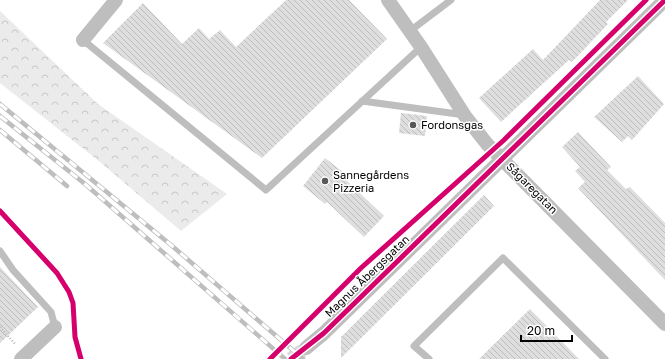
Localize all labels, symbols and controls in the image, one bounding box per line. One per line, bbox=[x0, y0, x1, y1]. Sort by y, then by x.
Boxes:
place label: Fordonsgas bbox=[421, 118, 483, 131]
marker: Fordonsgas bbox=[408, 120, 418, 130]
street label: Sågaregatan bbox=[504, 159, 561, 216]
place label: Sannegårdens Pizzeria bbox=[333, 168, 409, 194]
marker: Sannegårdens Pizzeria bbox=[320, 176, 330, 186]
street label: Magnus Åbergsgatan bbox=[322, 232, 411, 319]
scale bar bbox=[521, 317, 572, 343]
text: 20 m bbox=[527, 323, 555, 338]

